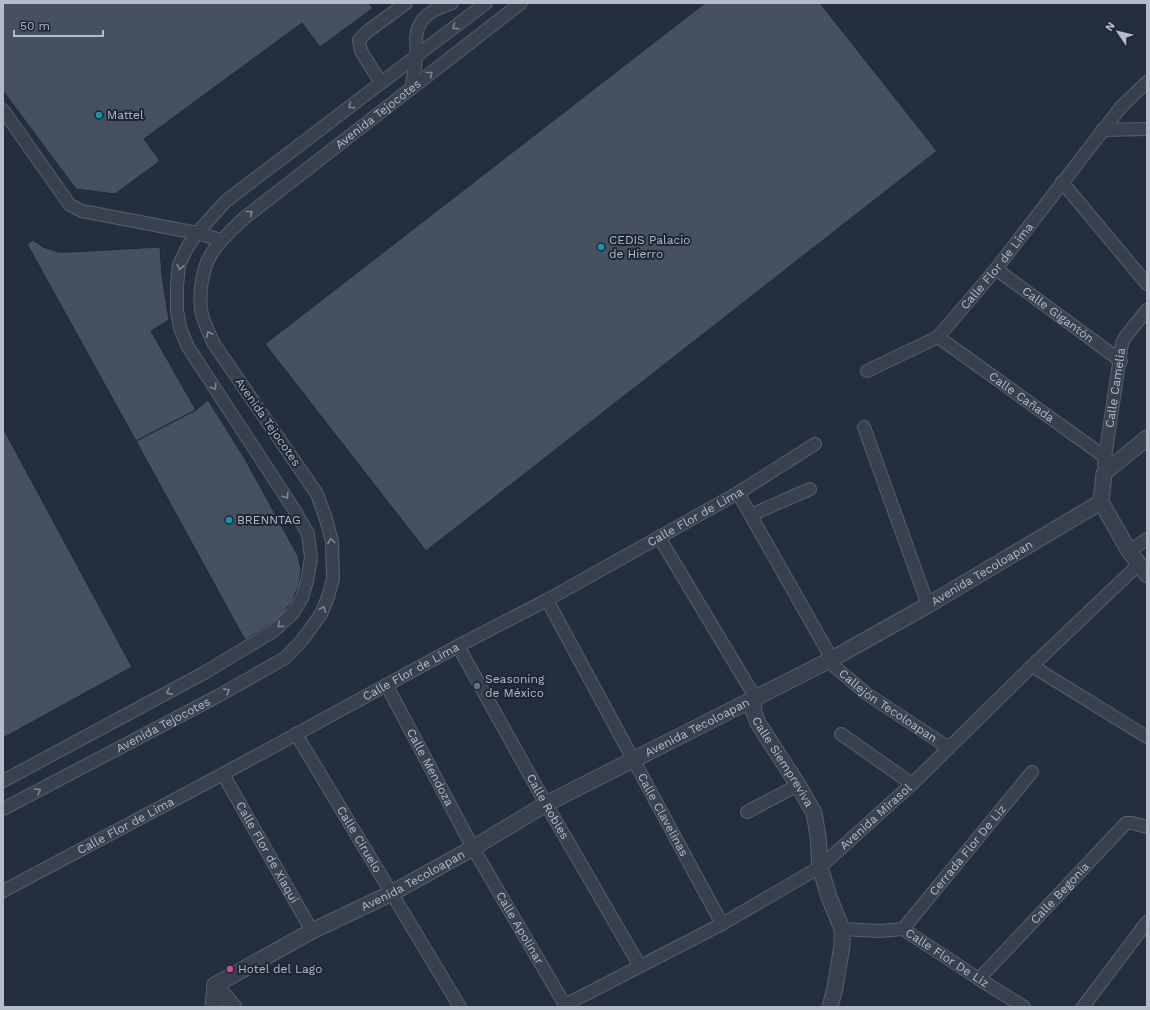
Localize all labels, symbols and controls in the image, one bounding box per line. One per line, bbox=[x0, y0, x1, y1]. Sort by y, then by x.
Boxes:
scale bar bbox=[14, 12, 103, 38]
north arrow bbox=[1098, 12, 1138, 52]
text: 50 m bbox=[20, 19, 50, 33]
text: N bbox=[1103, 19, 1118, 34]
one-way arrow bbox=[452, 22, 459, 29]
one-way arrow bbox=[426, 72, 433, 79]
street label: Avenida Tejocotes bbox=[332, 76, 424, 152]
one-way arrow bbox=[349, 101, 356, 108]
place label: Mattel bbox=[107, 108, 144, 122]
marker: Mattel bbox=[94, 110, 104, 120]
one-way arrow bbox=[246, 211, 253, 218]
street label: Calle Flor de Lima bbox=[958, 220, 1036, 312]
place label: CEDIS Palacio de Hierro bbox=[609, 233, 691, 261]
marker: CEDIS Palacio de Hierro bbox=[596, 242, 606, 252]
one-way arrow bbox=[176, 264, 184, 271]
street label: Calle Gigantón bbox=[1019, 284, 1097, 346]
one-way arrow bbox=[206, 331, 214, 338]
street label: Calle Camelia bbox=[1102, 347, 1128, 429]
street label: Calle Cañada bbox=[986, 369, 1057, 425]
street label: Avenida Tejocotes bbox=[232, 375, 304, 469]
one-way arrow bbox=[209, 383, 216, 390]
street label: Calle Flor de Lima bbox=[645, 484, 746, 549]
one-way arrow bbox=[281, 492, 288, 499]
place label: BRENNTAG bbox=[237, 513, 301, 527]
marker: BRENNTAG bbox=[224, 515, 234, 525]
one-way arrow bbox=[327, 537, 336, 544]
street label: Avenida Tecoloapan bbox=[929, 537, 1035, 608]
one-way arrow bbox=[318, 605, 326, 613]
one-way arrow bbox=[277, 620, 285, 628]
street label: Calle Flor de Lima bbox=[360, 640, 462, 704]
street label: Callejón Tecoloapan bbox=[836, 666, 940, 745]
place label: Seasoning de México bbox=[485, 672, 545, 700]
marker: Seasoning de México bbox=[472, 681, 482, 691]
one-way arrow bbox=[165, 687, 173, 694]
one-way arrow bbox=[223, 689, 230, 696]
street label: Avenida Tejocotes bbox=[114, 694, 213, 755]
street label: Avenida Tecoloapan bbox=[643, 695, 752, 760]
street label: Calle Siempreviva bbox=[749, 715, 816, 810]
street label: Calle Mendoza bbox=[404, 726, 457, 809]
street label: Calle Robles bbox=[524, 771, 572, 842]
street label: Calle Clavelinas bbox=[635, 771, 691, 859]
street label: Avenida Mirasol bbox=[837, 781, 915, 853]
one-way arrow bbox=[33, 788, 41, 796]
street label: Calle Flor de Lima bbox=[75, 794, 177, 857]
street label: Calle Flor de Xiaqui bbox=[233, 799, 302, 905]
street label: Cerrada Flor De Liz bbox=[926, 802, 1009, 898]
street label: Calle Ciruelo bbox=[334, 804, 385, 875]
street label: Avenida Tecoloapan bbox=[359, 847, 467, 914]
street label: Calle Begonia bbox=[1028, 859, 1092, 927]
street label: Calle Apolinar bbox=[493, 889, 547, 967]
street label: Calle Flor De Liz bbox=[903, 926, 991, 990]
place label: Hotel del Lago bbox=[238, 962, 322, 976]
marker: Hotel del Lago bbox=[225, 964, 235, 974]

